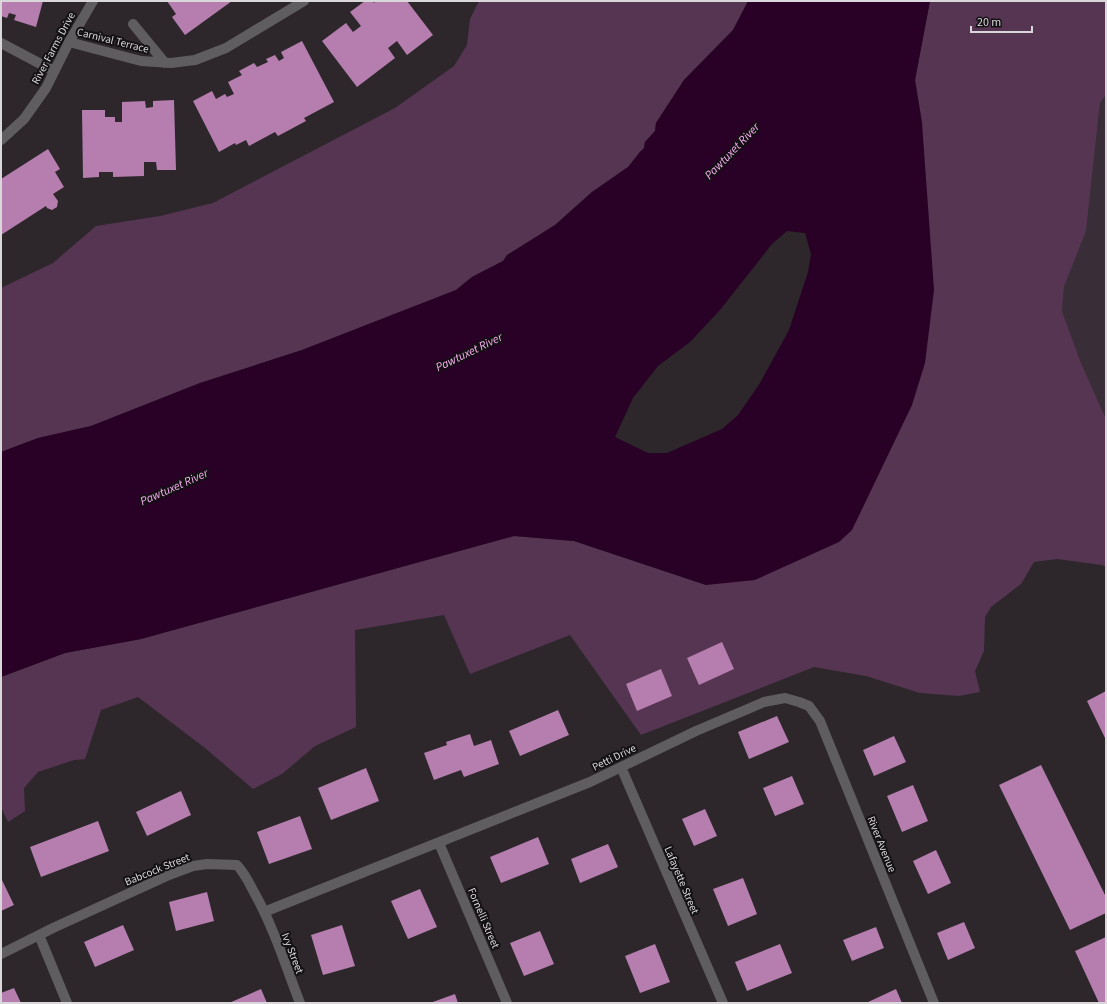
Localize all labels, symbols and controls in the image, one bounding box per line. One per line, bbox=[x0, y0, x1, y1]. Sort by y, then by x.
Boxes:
scale bar bbox=[971, 8, 1032, 34]
street label: River Farms Drive bbox=[28, 9, 79, 87]
text: 20 m bbox=[977, 14, 1001, 31]
street label: Carnival Terrace bbox=[75, 24, 151, 57]
water label: Pawtuxet River bbox=[701, 119, 764, 183]
water label: Pawtuxet River bbox=[433, 328, 506, 376]
water label: Pawtuxet River bbox=[137, 465, 212, 510]
street label: Petti Drive bbox=[590, 740, 639, 775]
street label: River Avenue bbox=[863, 814, 900, 875]
street label: Lafayette Street bbox=[661, 844, 703, 917]
street label: Babcock Street bbox=[122, 849, 192, 889]
street label: Fornelli Street bbox=[464, 886, 503, 951]
street label: Ivy Street bbox=[278, 930, 307, 976]

